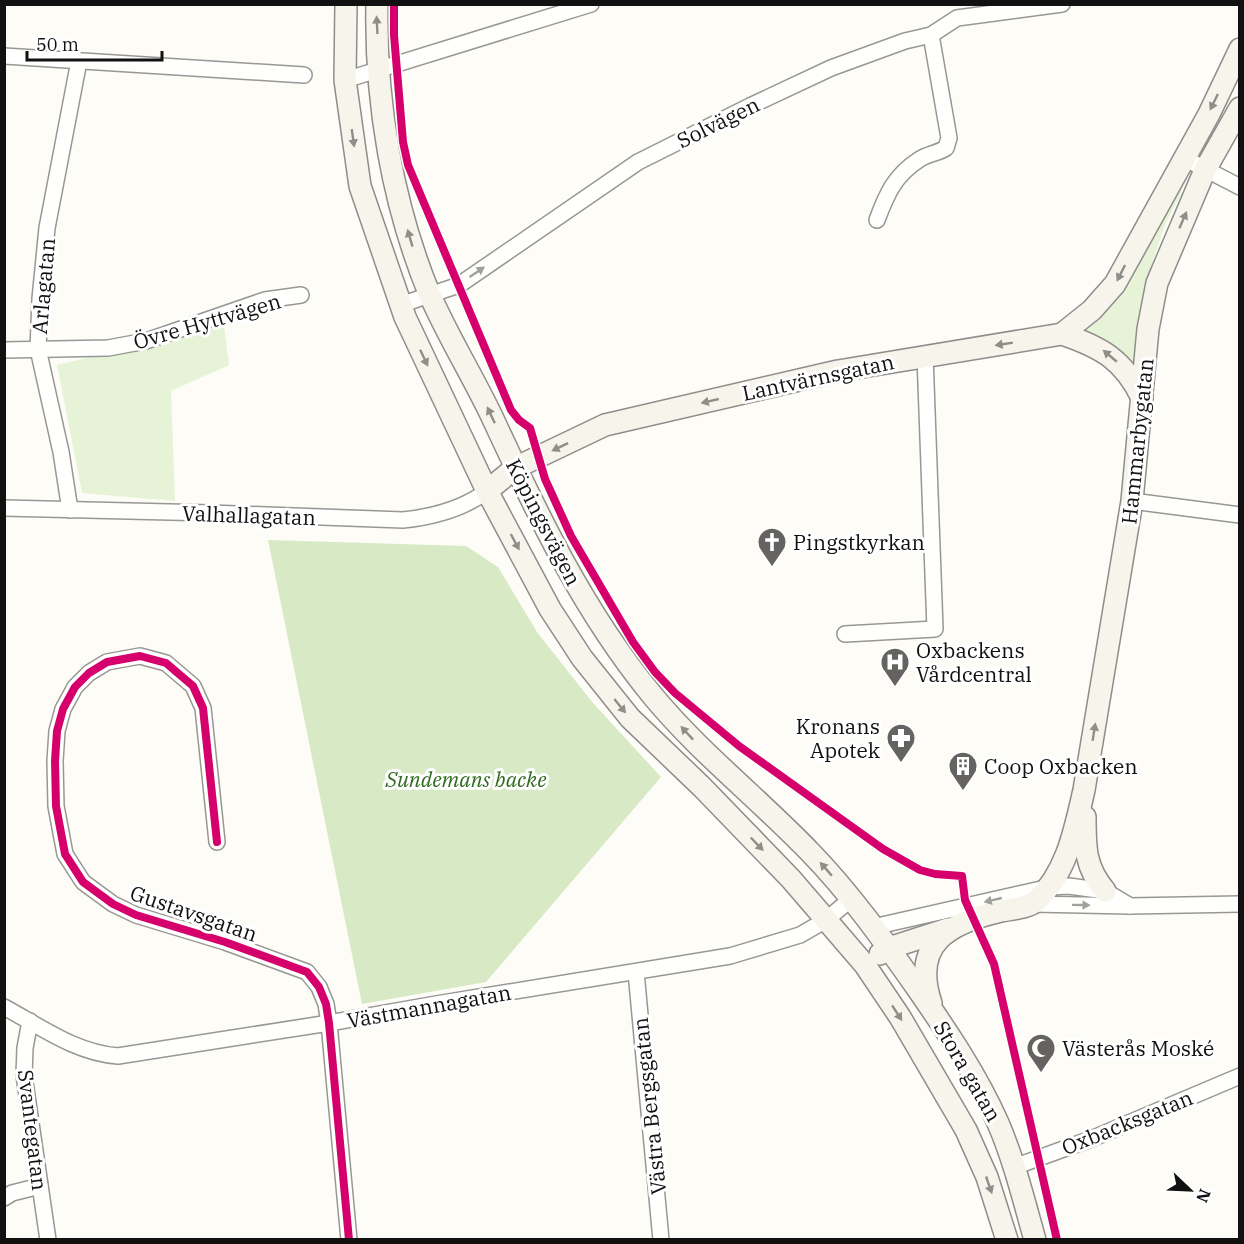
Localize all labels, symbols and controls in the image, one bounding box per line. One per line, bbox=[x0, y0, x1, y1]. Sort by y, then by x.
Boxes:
one-way arrow bbox=[373, 16, 382, 35]
scale bar bbox=[27, 24, 162, 62]
text: 50 m bbox=[36, 33, 79, 56]
street label: Solvägen bbox=[672, 90, 764, 154]
one-way arrow bbox=[1210, 93, 1219, 110]
one-way arrow bbox=[349, 128, 358, 147]
one-way arrow bbox=[1179, 211, 1188, 229]
one-way arrow bbox=[405, 229, 415, 247]
street label: Arlagatan bbox=[25, 237, 61, 335]
one-way arrow bbox=[1116, 265, 1126, 282]
one-way arrow bbox=[469, 267, 485, 278]
street label: Övre Hyttvägen bbox=[130, 287, 284, 355]
one-way arrow bbox=[995, 339, 1014, 348]
street label: Lantvärnsgatan bbox=[739, 347, 897, 407]
one-way arrow bbox=[419, 350, 428, 367]
one-way arrow bbox=[1102, 350, 1118, 363]
street label: Hammarbygatan bbox=[1114, 356, 1160, 526]
one-way arrow bbox=[701, 396, 719, 406]
one-way arrow bbox=[486, 405, 496, 423]
one-way arrow bbox=[552, 442, 569, 451]
street label: Köpingsvägen bbox=[500, 454, 588, 590]
street label: Valhallagatan bbox=[182, 499, 316, 531]
church icon: Pingstkyrkan bbox=[756, 526, 788, 568]
place label: Pingstkyrkan bbox=[793, 528, 925, 556]
one-way arrow bbox=[510, 534, 520, 551]
place label: Oxbackens Vårdcentral bbox=[916, 636, 1032, 688]
hospital icon: Oxbackens Vårdcentral bbox=[879, 646, 911, 688]
one-way arrow bbox=[614, 698, 626, 713]
place label: Kronans Apotek bbox=[796, 712, 881, 764]
pharmacy icon: Kronans Apotek bbox=[885, 722, 917, 764]
one-way arrow bbox=[1090, 722, 1099, 741]
one-way arrow bbox=[681, 726, 694, 741]
building icon: Coop Oxbacken bbox=[947, 750, 979, 792]
place label: Coop Oxbacken bbox=[984, 752, 1138, 780]
park label: Sundemans backe bbox=[384, 765, 547, 793]
one-way arrow bbox=[750, 837, 764, 852]
one-way arrow bbox=[820, 862, 833, 877]
street label: Gustavsgatan bbox=[127, 878, 261, 948]
one-way arrow bbox=[983, 896, 1002, 905]
one-way arrow bbox=[1072, 900, 1091, 909]
street label: Västmannagatan bbox=[345, 978, 513, 1034]
one-way arrow bbox=[891, 1005, 903, 1021]
street label: Stora gatan bbox=[928, 1015, 1008, 1127]
street label: Västra Bergsgatan bbox=[626, 1016, 672, 1196]
mosque icon: Västerås Moské bbox=[1025, 1032, 1057, 1074]
place label: Västerås Moské bbox=[1062, 1034, 1214, 1062]
street label: Svantegatan bbox=[12, 1068, 54, 1192]
street label: Oxbacksgatan bbox=[1057, 1083, 1197, 1161]
north arrow bbox=[1160, 1160, 1220, 1220]
one-way arrow bbox=[985, 1176, 994, 1194]
text: N bbox=[1192, 1186, 1215, 1206]

